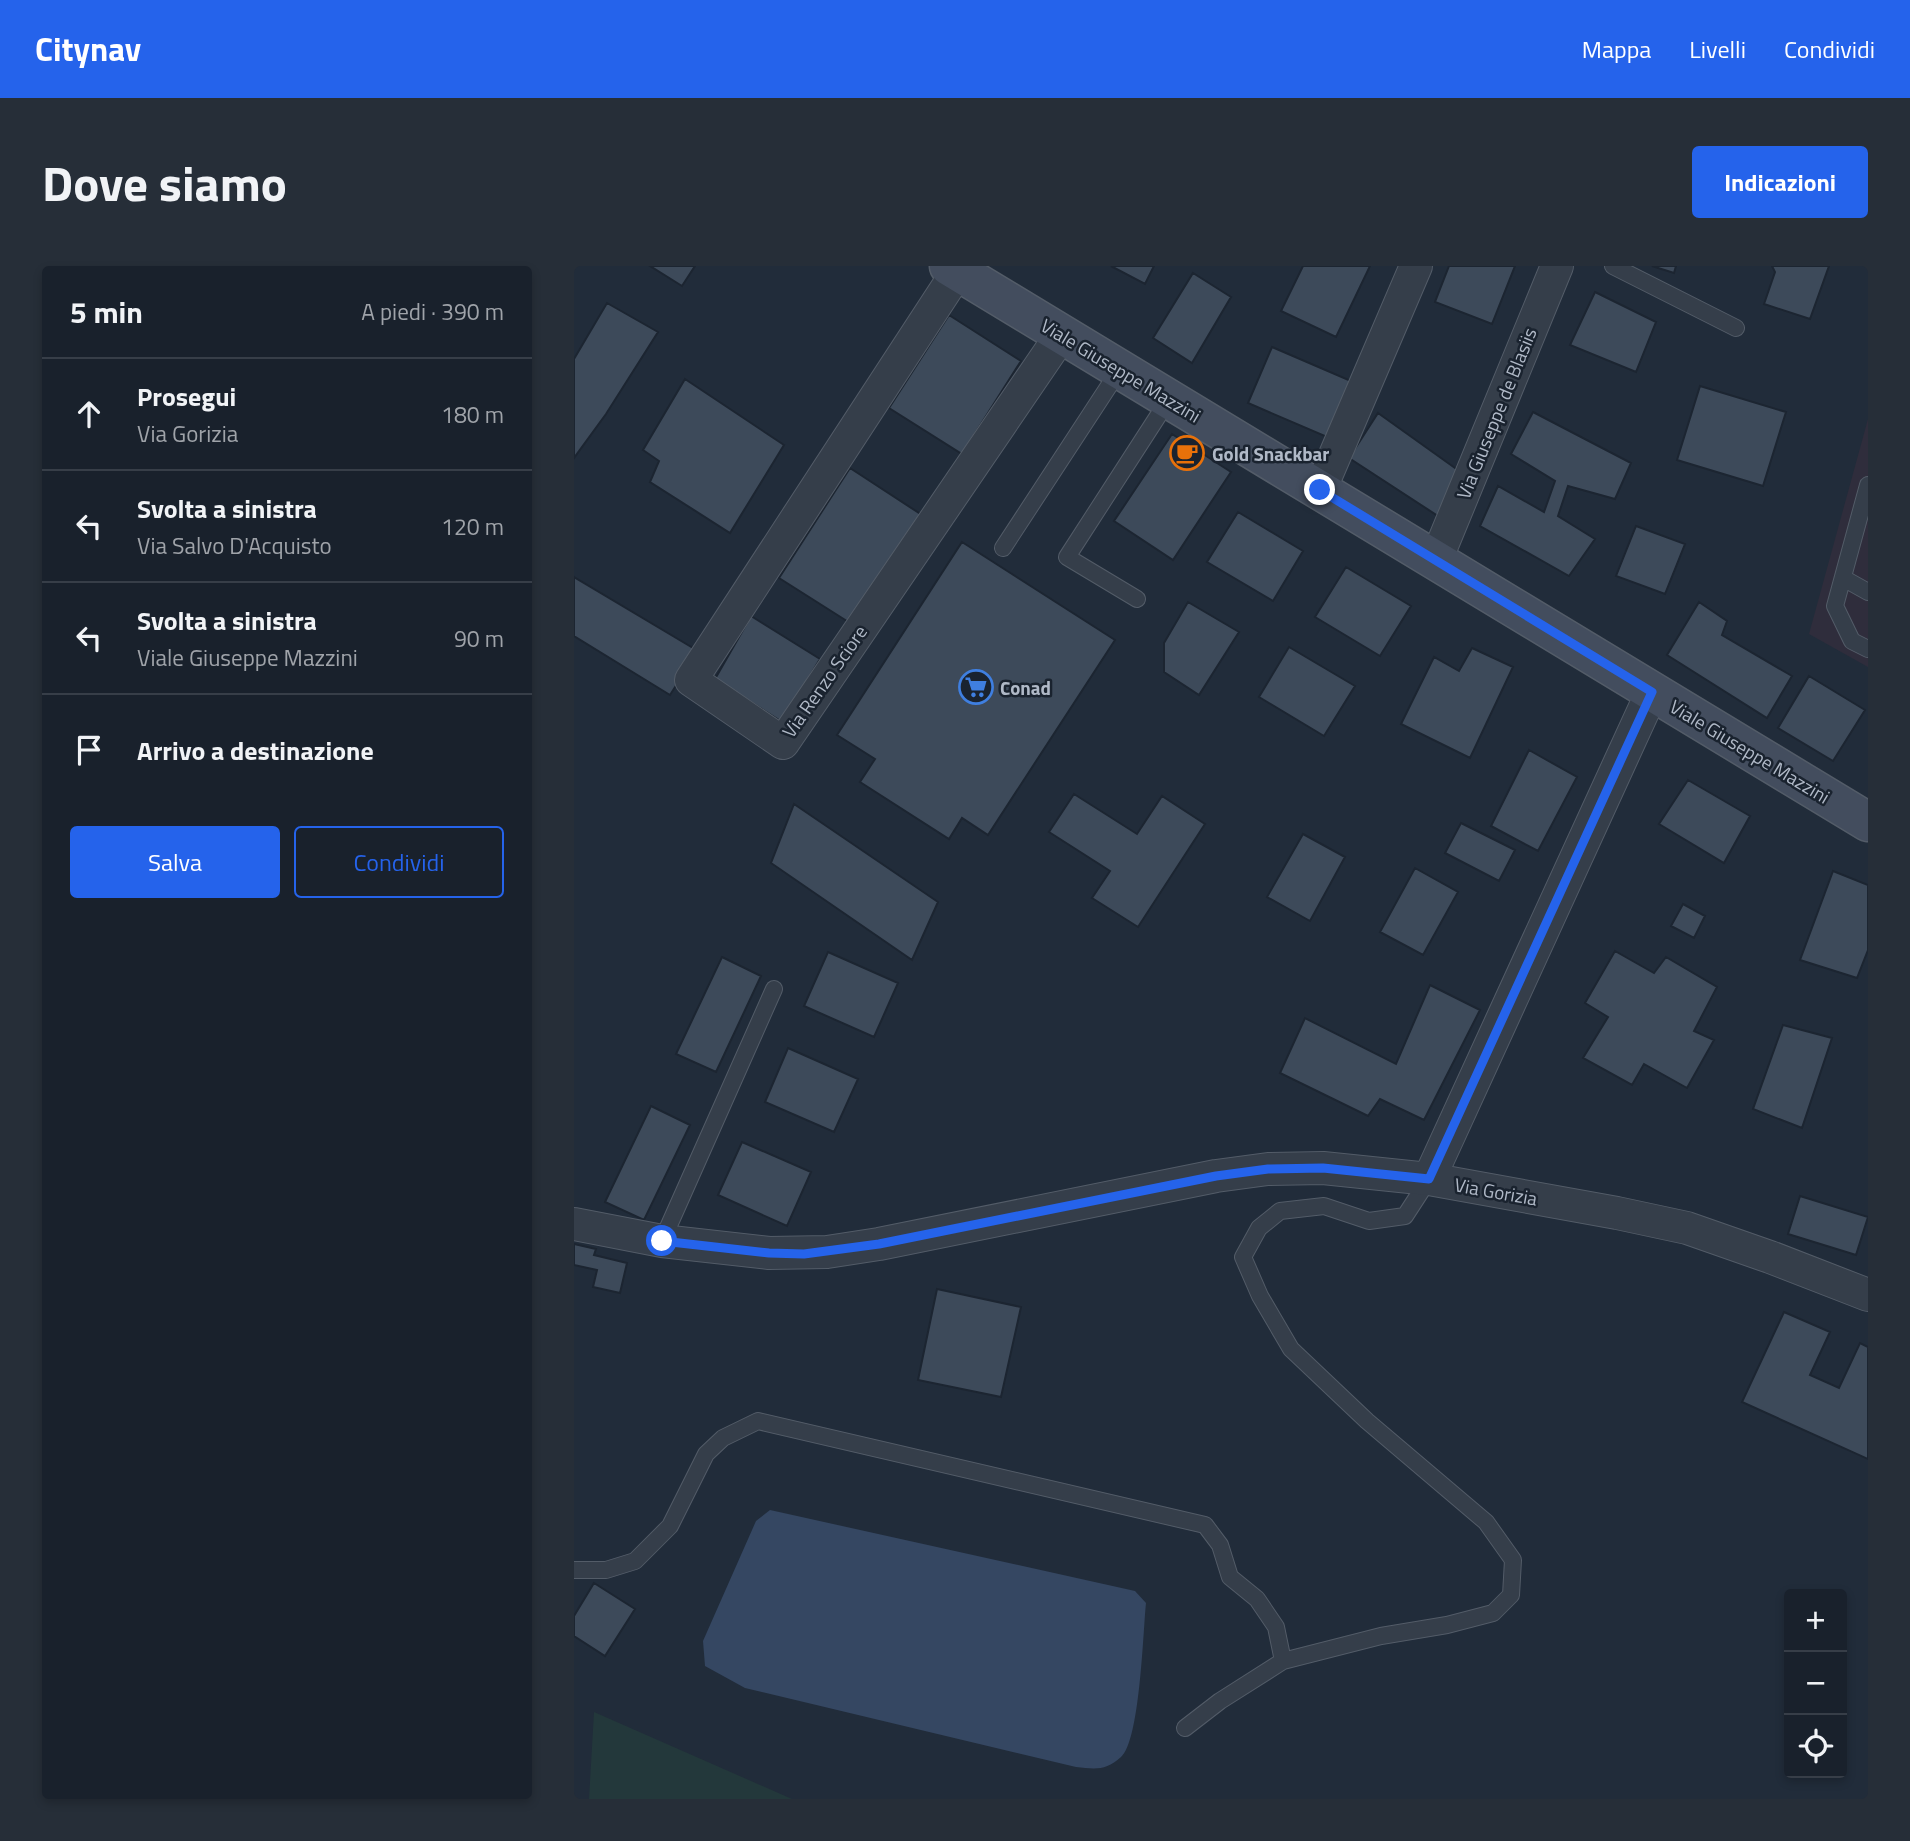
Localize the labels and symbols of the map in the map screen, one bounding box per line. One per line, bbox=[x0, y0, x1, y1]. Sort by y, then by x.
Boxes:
street label: Viale Giuseppe Mazzini bbox=[1035, 311, 1207, 429]
street label: Via Giuseppe de Blasiis bbox=[1448, 323, 1544, 503]
cafe icon: Gold Snackbar bbox=[1168, 434, 1206, 472]
place label: Gold Snackbar bbox=[1212, 439, 1329, 468]
route end bbox=[1304, 474, 1335, 505]
street label: Via Renzo Sciore bbox=[774, 619, 874, 743]
supermarket icon: Conad bbox=[957, 668, 995, 706]
place label: Conad bbox=[1000, 673, 1051, 702]
street label: Viale Giuseppe Mazzini bbox=[1664, 692, 1836, 810]
street label: Via Gorizia bbox=[1452, 1169, 1540, 1213]
route start bbox=[646, 1225, 677, 1256]

